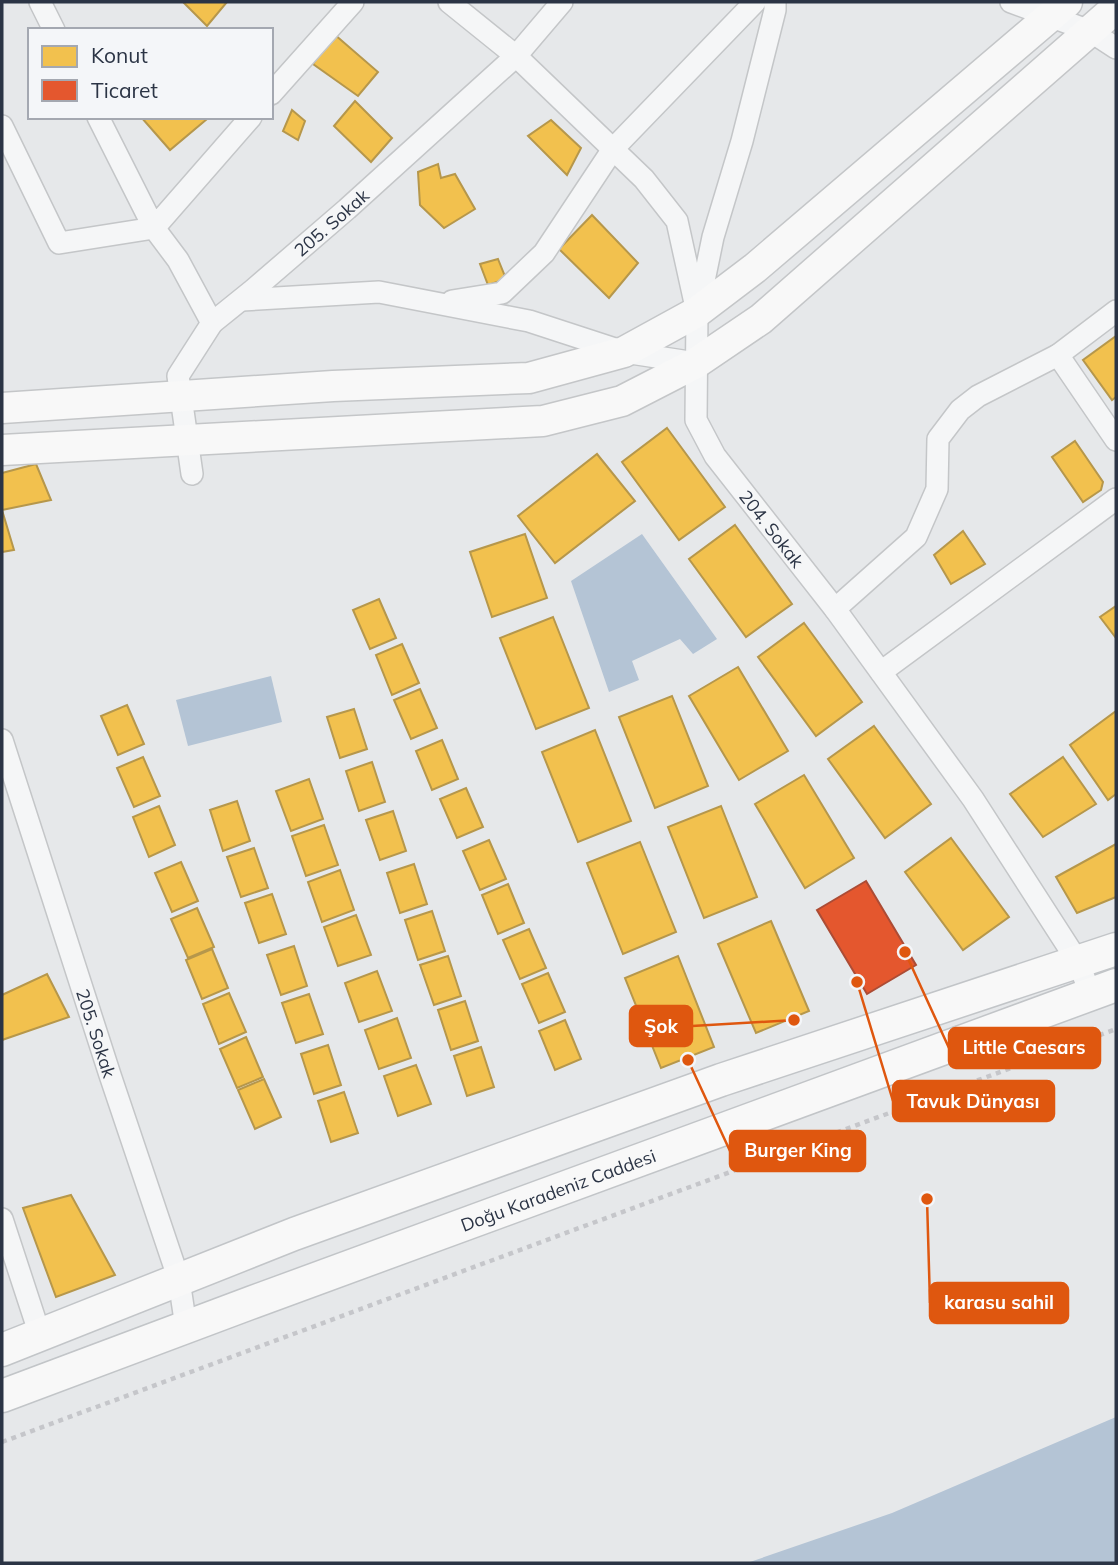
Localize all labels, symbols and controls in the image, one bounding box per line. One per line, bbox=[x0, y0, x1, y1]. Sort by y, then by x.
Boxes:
legend bbox=[28, 28, 273, 119]
text: Konut bbox=[91, 42, 148, 68]
text: Ticaret bbox=[91, 77, 158, 103]
street label: 205. Sokak bbox=[289, 183, 374, 261]
street label: 204. Sokak bbox=[734, 485, 810, 572]
street label: 205. Sokak bbox=[71, 986, 122, 1081]
callout: Şok bbox=[630, 1006, 692, 1046]
text: Şok bbox=[644, 1014, 679, 1038]
callout: Little Caesars bbox=[949, 1028, 1100, 1068]
text: Little Caesars bbox=[962, 1035, 1086, 1059]
callout: Tavuk Dünyası bbox=[893, 1081, 1054, 1121]
text: Tavuk Dünyası bbox=[907, 1089, 1039, 1113]
callout: Burger King bbox=[730, 1131, 865, 1171]
text: Burger King bbox=[744, 1138, 852, 1162]
street label: Doğu Karadeniz Caddesi bbox=[457, 1144, 659, 1236]
callout: karasu sahil bbox=[930, 1283, 1068, 1323]
text: karasu sahil bbox=[944, 1290, 1054, 1314]

